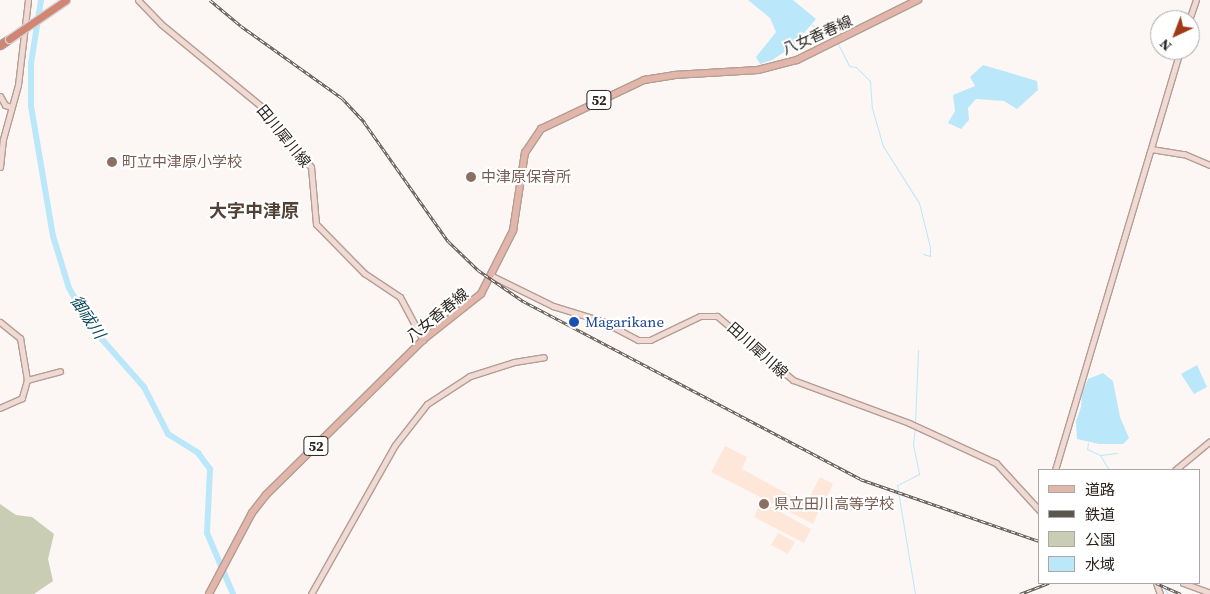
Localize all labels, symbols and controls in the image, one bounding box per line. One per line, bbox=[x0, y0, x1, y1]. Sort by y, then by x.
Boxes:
north arrow bbox=[1150, 10, 1200, 60]
street label: 八女香春線 bbox=[779, 12, 855, 58]
text: N bbox=[1155, 34, 1176, 56]
road number: 52 bbox=[585, 88, 613, 112]
street label: 田川犀川線 bbox=[253, 101, 315, 171]
place label: 町立中津原小学校 bbox=[122, 153, 242, 171]
marker: 町立中津原小学校 bbox=[106, 156, 118, 168]
place label: 中津原保育所 bbox=[481, 168, 571, 186]
marker: 中津原保育所 bbox=[465, 171, 477, 183]
district label: 大字中津原 bbox=[209, 200, 299, 222]
street label: 八女香春線 bbox=[402, 284, 472, 346]
water label: 御祓川 bbox=[67, 292, 109, 342]
place label: Magarikane bbox=[585, 313, 664, 331]
marker: Magarikane bbox=[567, 315, 581, 329]
street label: 田川犀川線 bbox=[724, 318, 792, 382]
road number: 52 bbox=[302, 434, 330, 458]
legend bbox=[1038, 469, 1200, 584]
text: 道路 bbox=[1085, 479, 1115, 500]
place label: 県立田川高等学校 bbox=[774, 495, 894, 513]
marker: 県立田川高等学校 bbox=[758, 498, 770, 510]
text: 鉄道 bbox=[1085, 504, 1115, 525]
text: 公園 bbox=[1085, 529, 1115, 550]
text: 水域 bbox=[1085, 554, 1115, 575]

